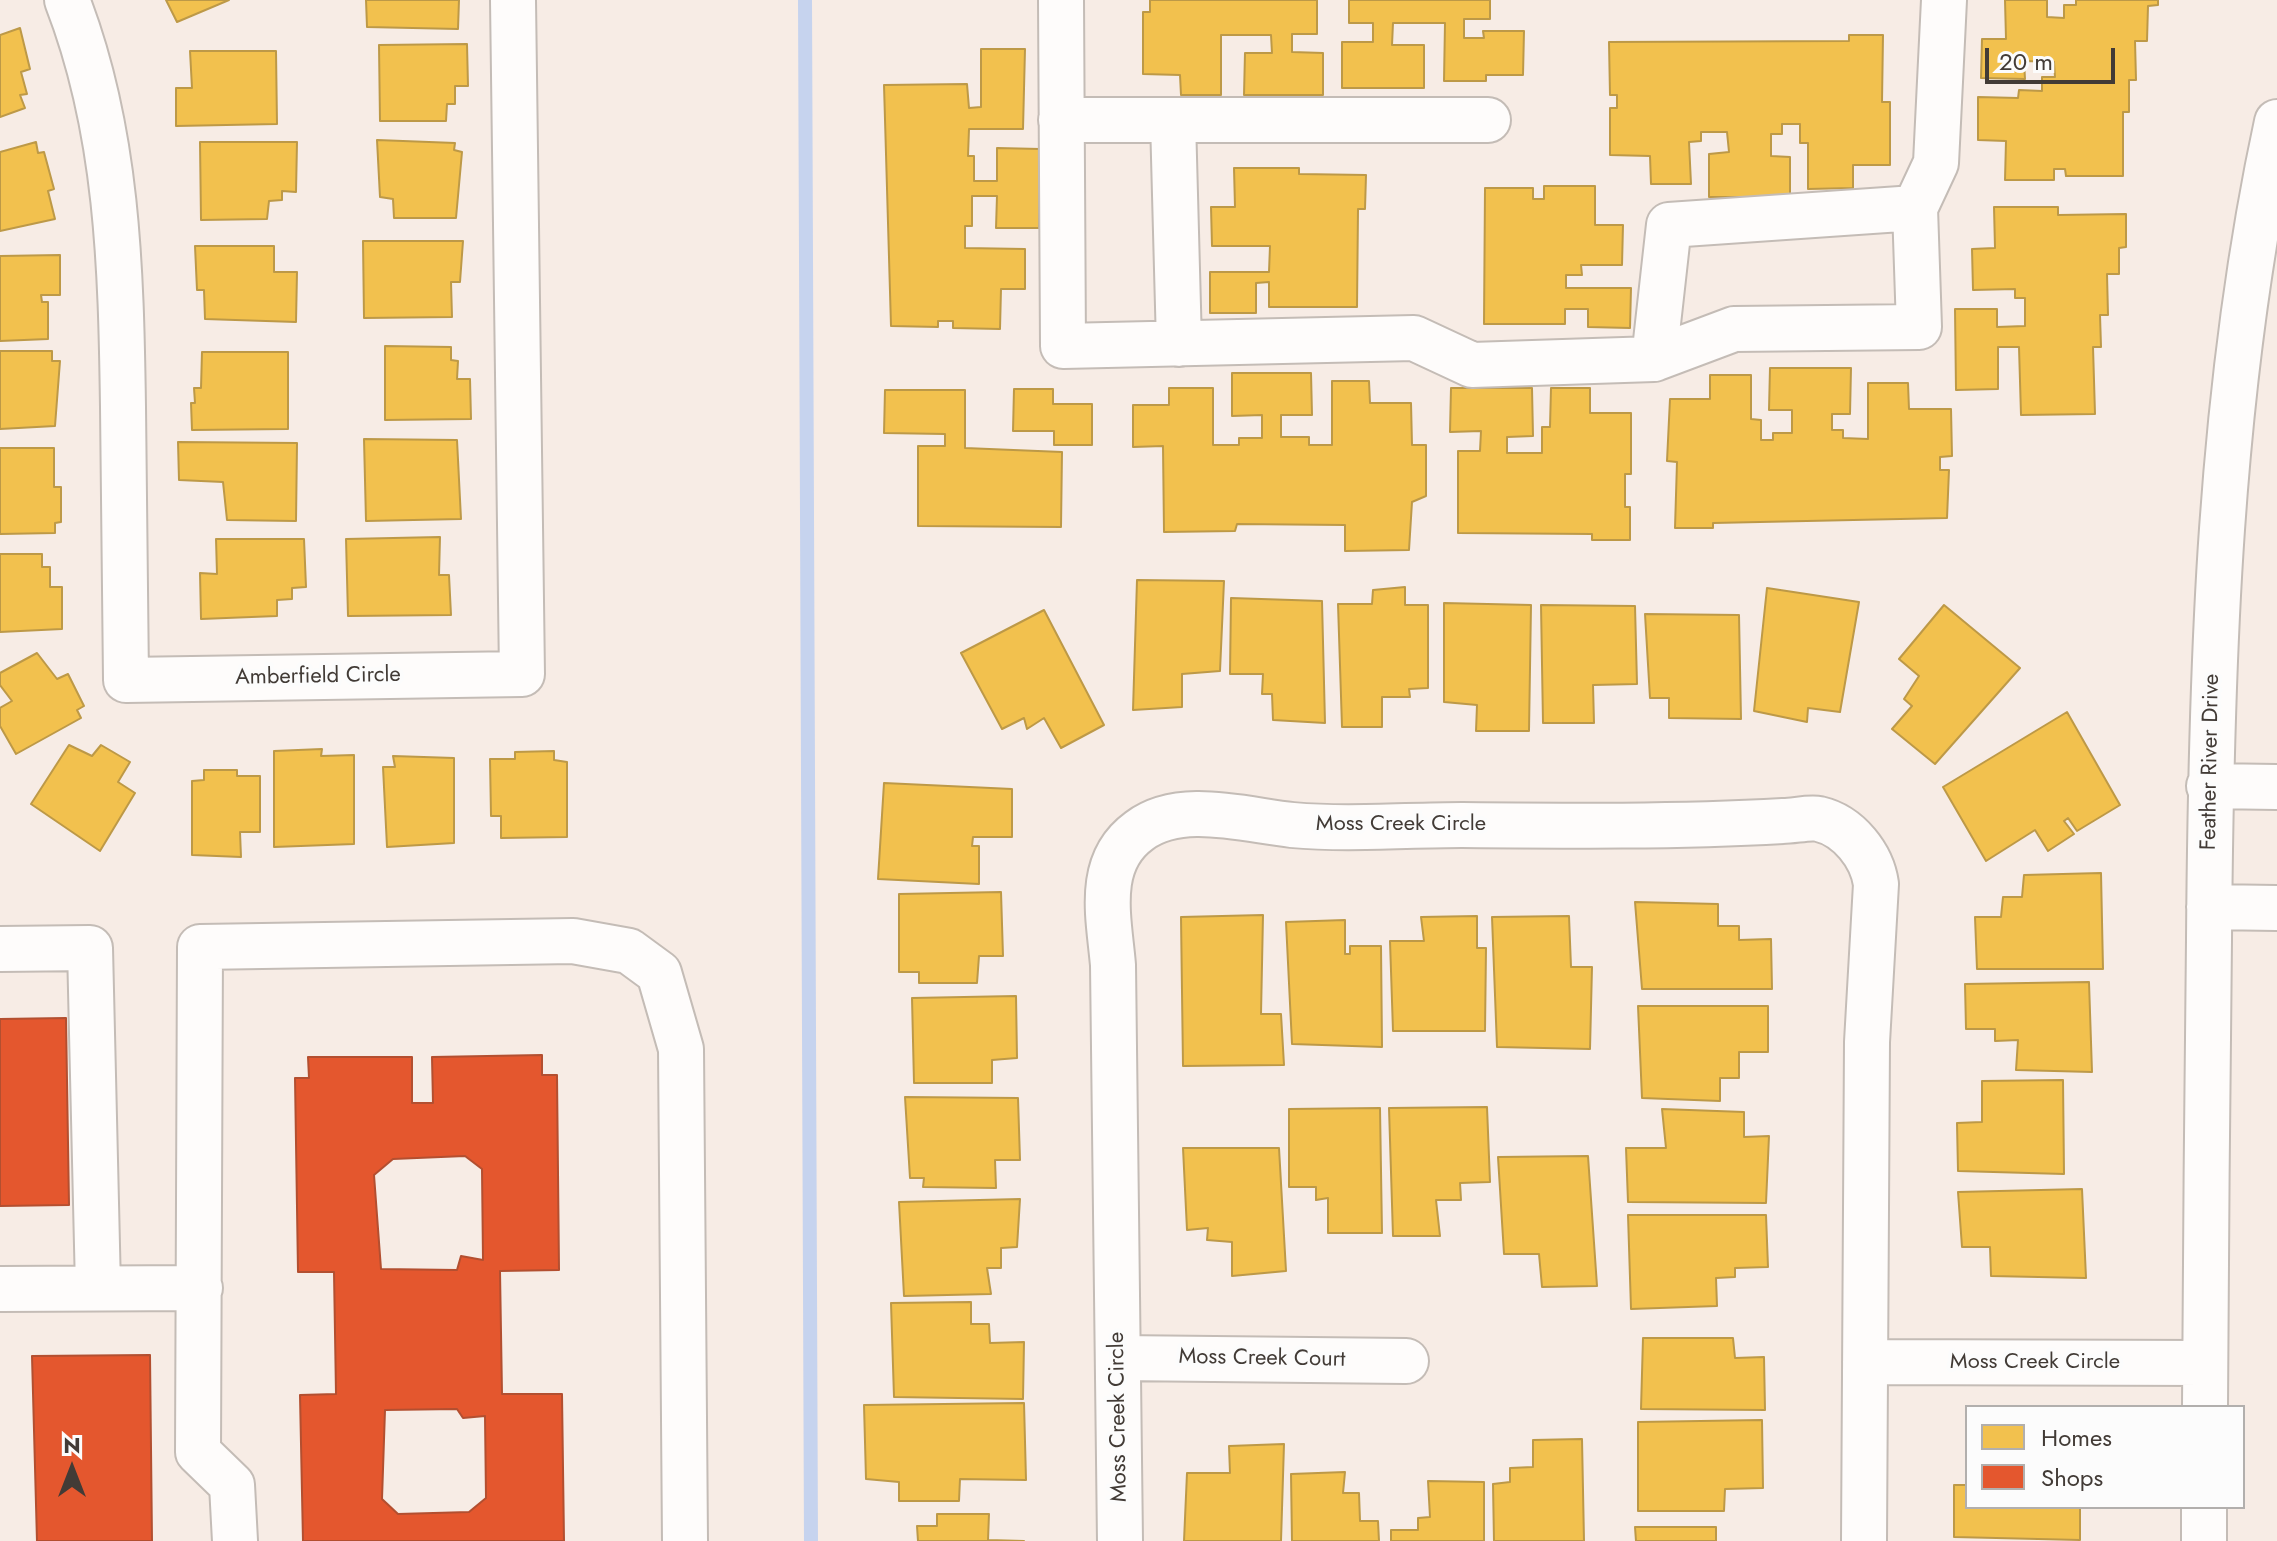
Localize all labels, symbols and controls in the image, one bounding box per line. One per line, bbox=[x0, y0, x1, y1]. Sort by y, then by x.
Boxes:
scale bar bbox=[1989, 32, 2119, 82]
text: 20 m bbox=[1999, 44, 2053, 79]
street label: Amberfield Circle bbox=[235, 662, 401, 692]
street label: Feather River Drive bbox=[2196, 674, 2226, 850]
street label: Moss Creek Circle bbox=[1316, 812, 1486, 838]
street label: Moss Creek Circle bbox=[1104, 1332, 1134, 1502]
street label: Moss Creek Court bbox=[1178, 1344, 1346, 1374]
street label: Moss Creek Circle bbox=[1950, 1350, 2120, 1376]
legend bbox=[1965, 1405, 2245, 1509]
text: Homes bbox=[2041, 1420, 2112, 1455]
north arrow bbox=[32, 1429, 112, 1509]
text: N bbox=[63, 1429, 81, 1461]
text: Shops bbox=[2041, 1460, 2103, 1495]

